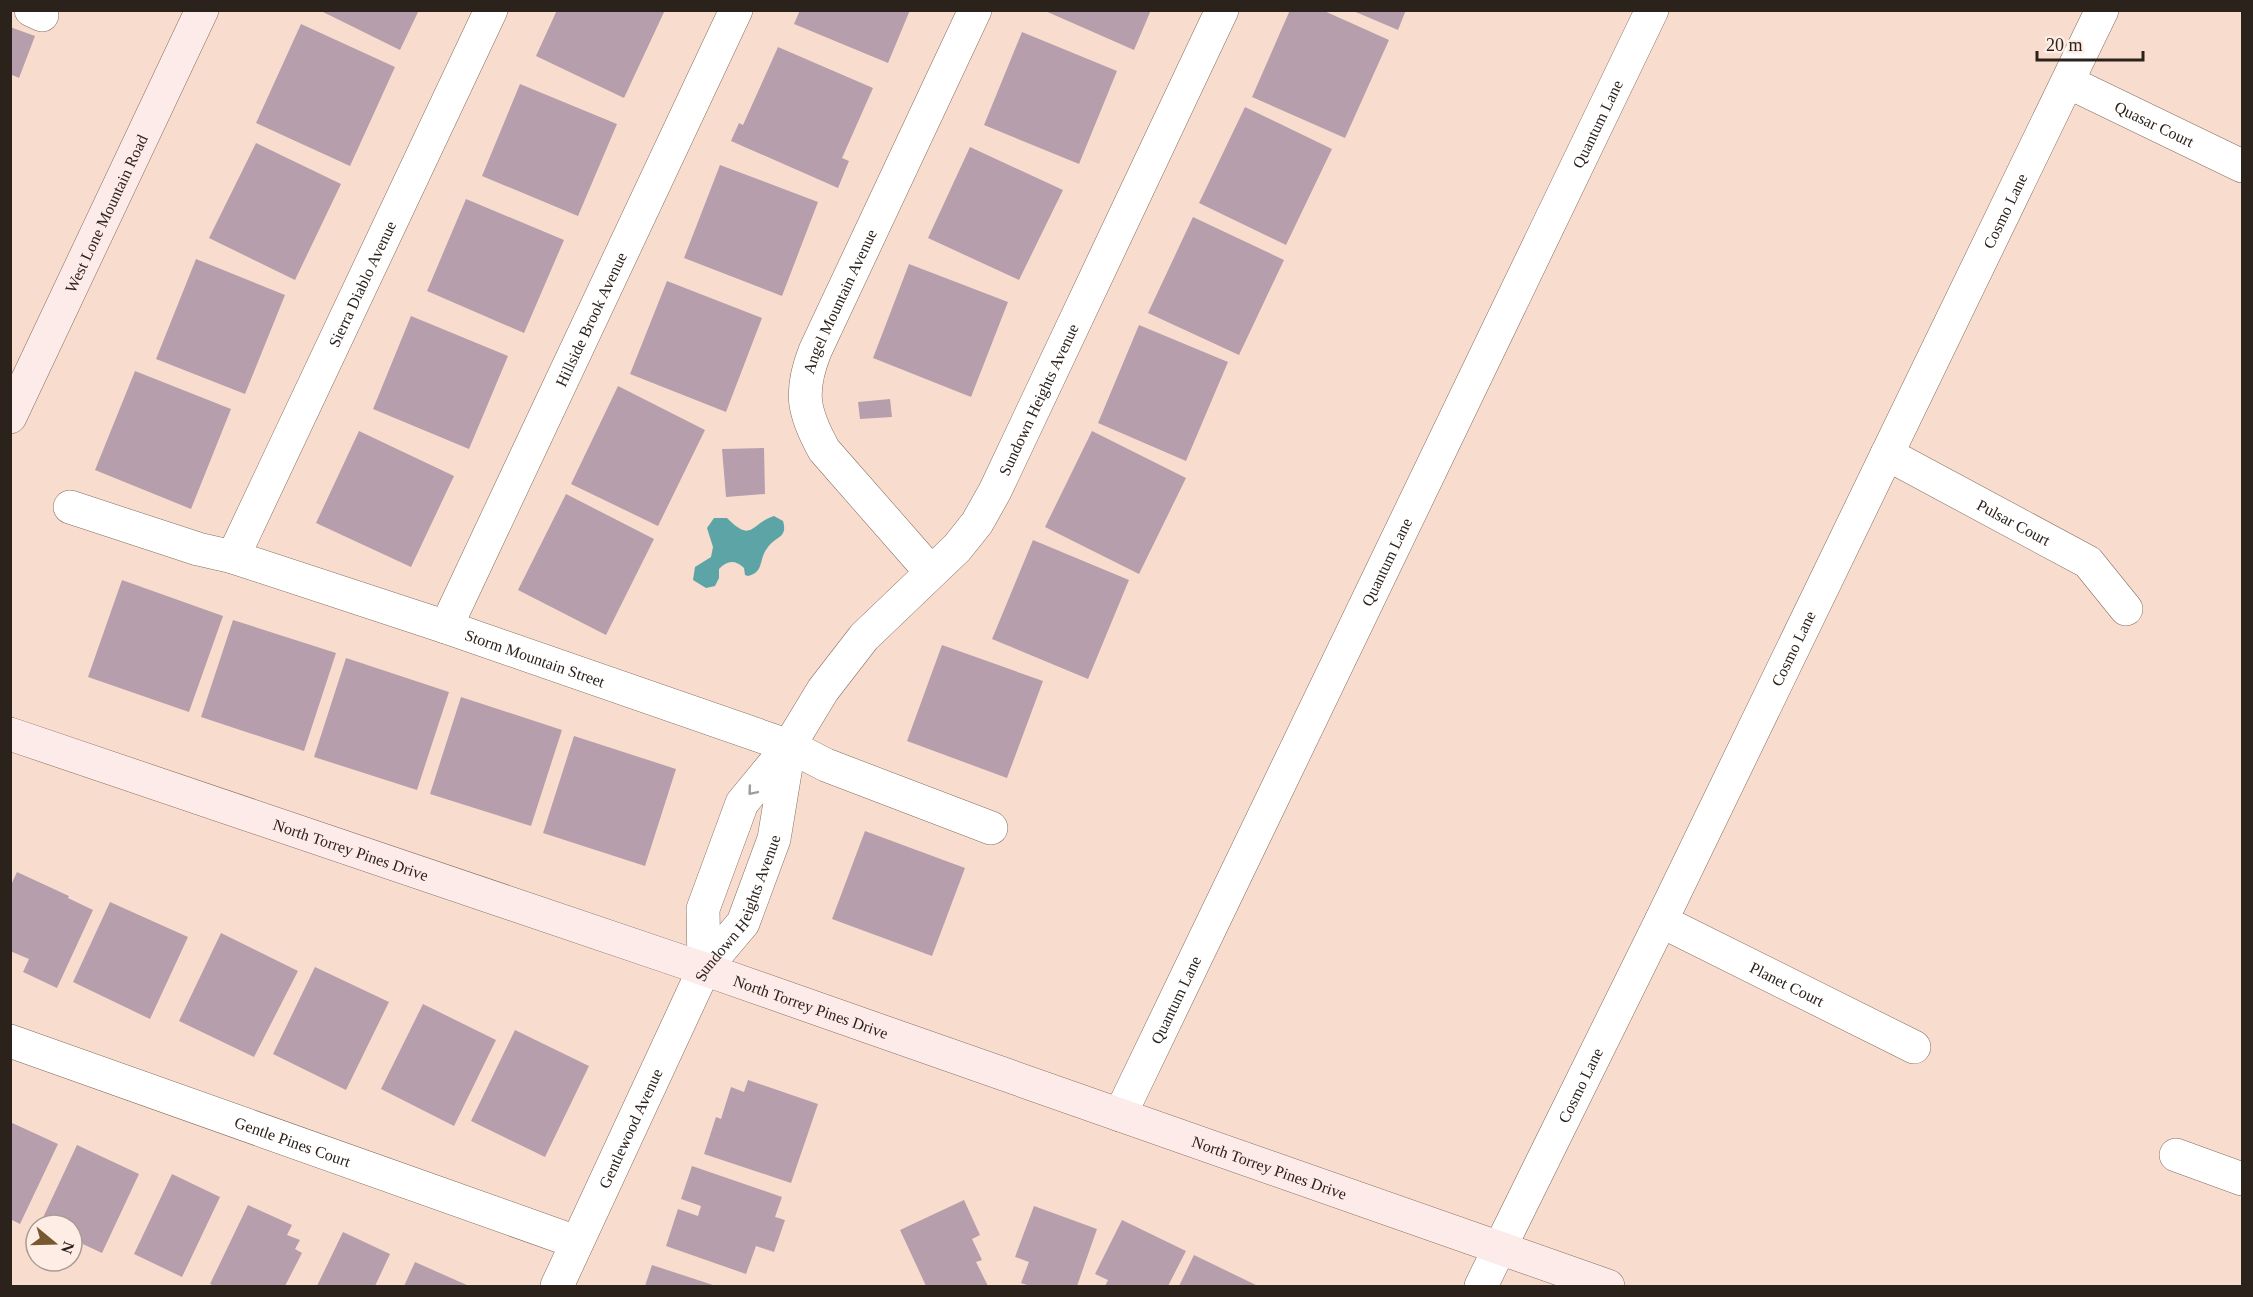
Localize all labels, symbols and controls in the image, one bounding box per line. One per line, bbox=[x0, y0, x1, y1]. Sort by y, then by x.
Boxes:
scale bar bbox=[2037, 24, 2144, 62]
text: 20 m bbox=[2046, 35, 2083, 55]
street label: Quantum Lane bbox=[1569, 77, 1626, 171]
street label: Quasar Court bbox=[2112, 97, 2197, 150]
street label: West Lone Mountain Road bbox=[62, 132, 150, 295]
street label: Cosmo Lane bbox=[1979, 170, 2030, 251]
street label: Sierra Diablo Avenue bbox=[325, 218, 399, 350]
street label: Angel Mountain Avenue bbox=[799, 226, 879, 376]
street label: Hillside Brook Avenue bbox=[552, 249, 629, 389]
street label: Sundown Heights Avenue bbox=[995, 321, 1081, 478]
street label: Pulsar Court bbox=[1974, 496, 2054, 549]
street label: Quantum Lane bbox=[1358, 515, 1415, 609]
street label: Cosmo Lane bbox=[1768, 608, 1818, 689]
street label: Storm Mountain Street bbox=[463, 626, 608, 690]
one-way arrow bbox=[748, 784, 759, 795]
street label: North Torrey Pines Drive bbox=[271, 815, 431, 884]
street label: Sundown Heights Avenue bbox=[691, 834, 783, 984]
street label: Quantum Lane bbox=[1147, 953, 1204, 1046]
street label: Planet Court bbox=[1747, 958, 1828, 1010]
street label: North Torrey Pines Drive bbox=[731, 972, 890, 1041]
street label: Cosmo Lane bbox=[1554, 1045, 1606, 1125]
street label: Gentlewood Avenue bbox=[595, 1066, 665, 1191]
street label: Gentle Pines Court bbox=[232, 1113, 353, 1170]
street label: North Torrey Pines Drive bbox=[1190, 1132, 1349, 1202]
north arrow bbox=[24, 1213, 84, 1273]
text: N bbox=[58, 1239, 78, 1256]

